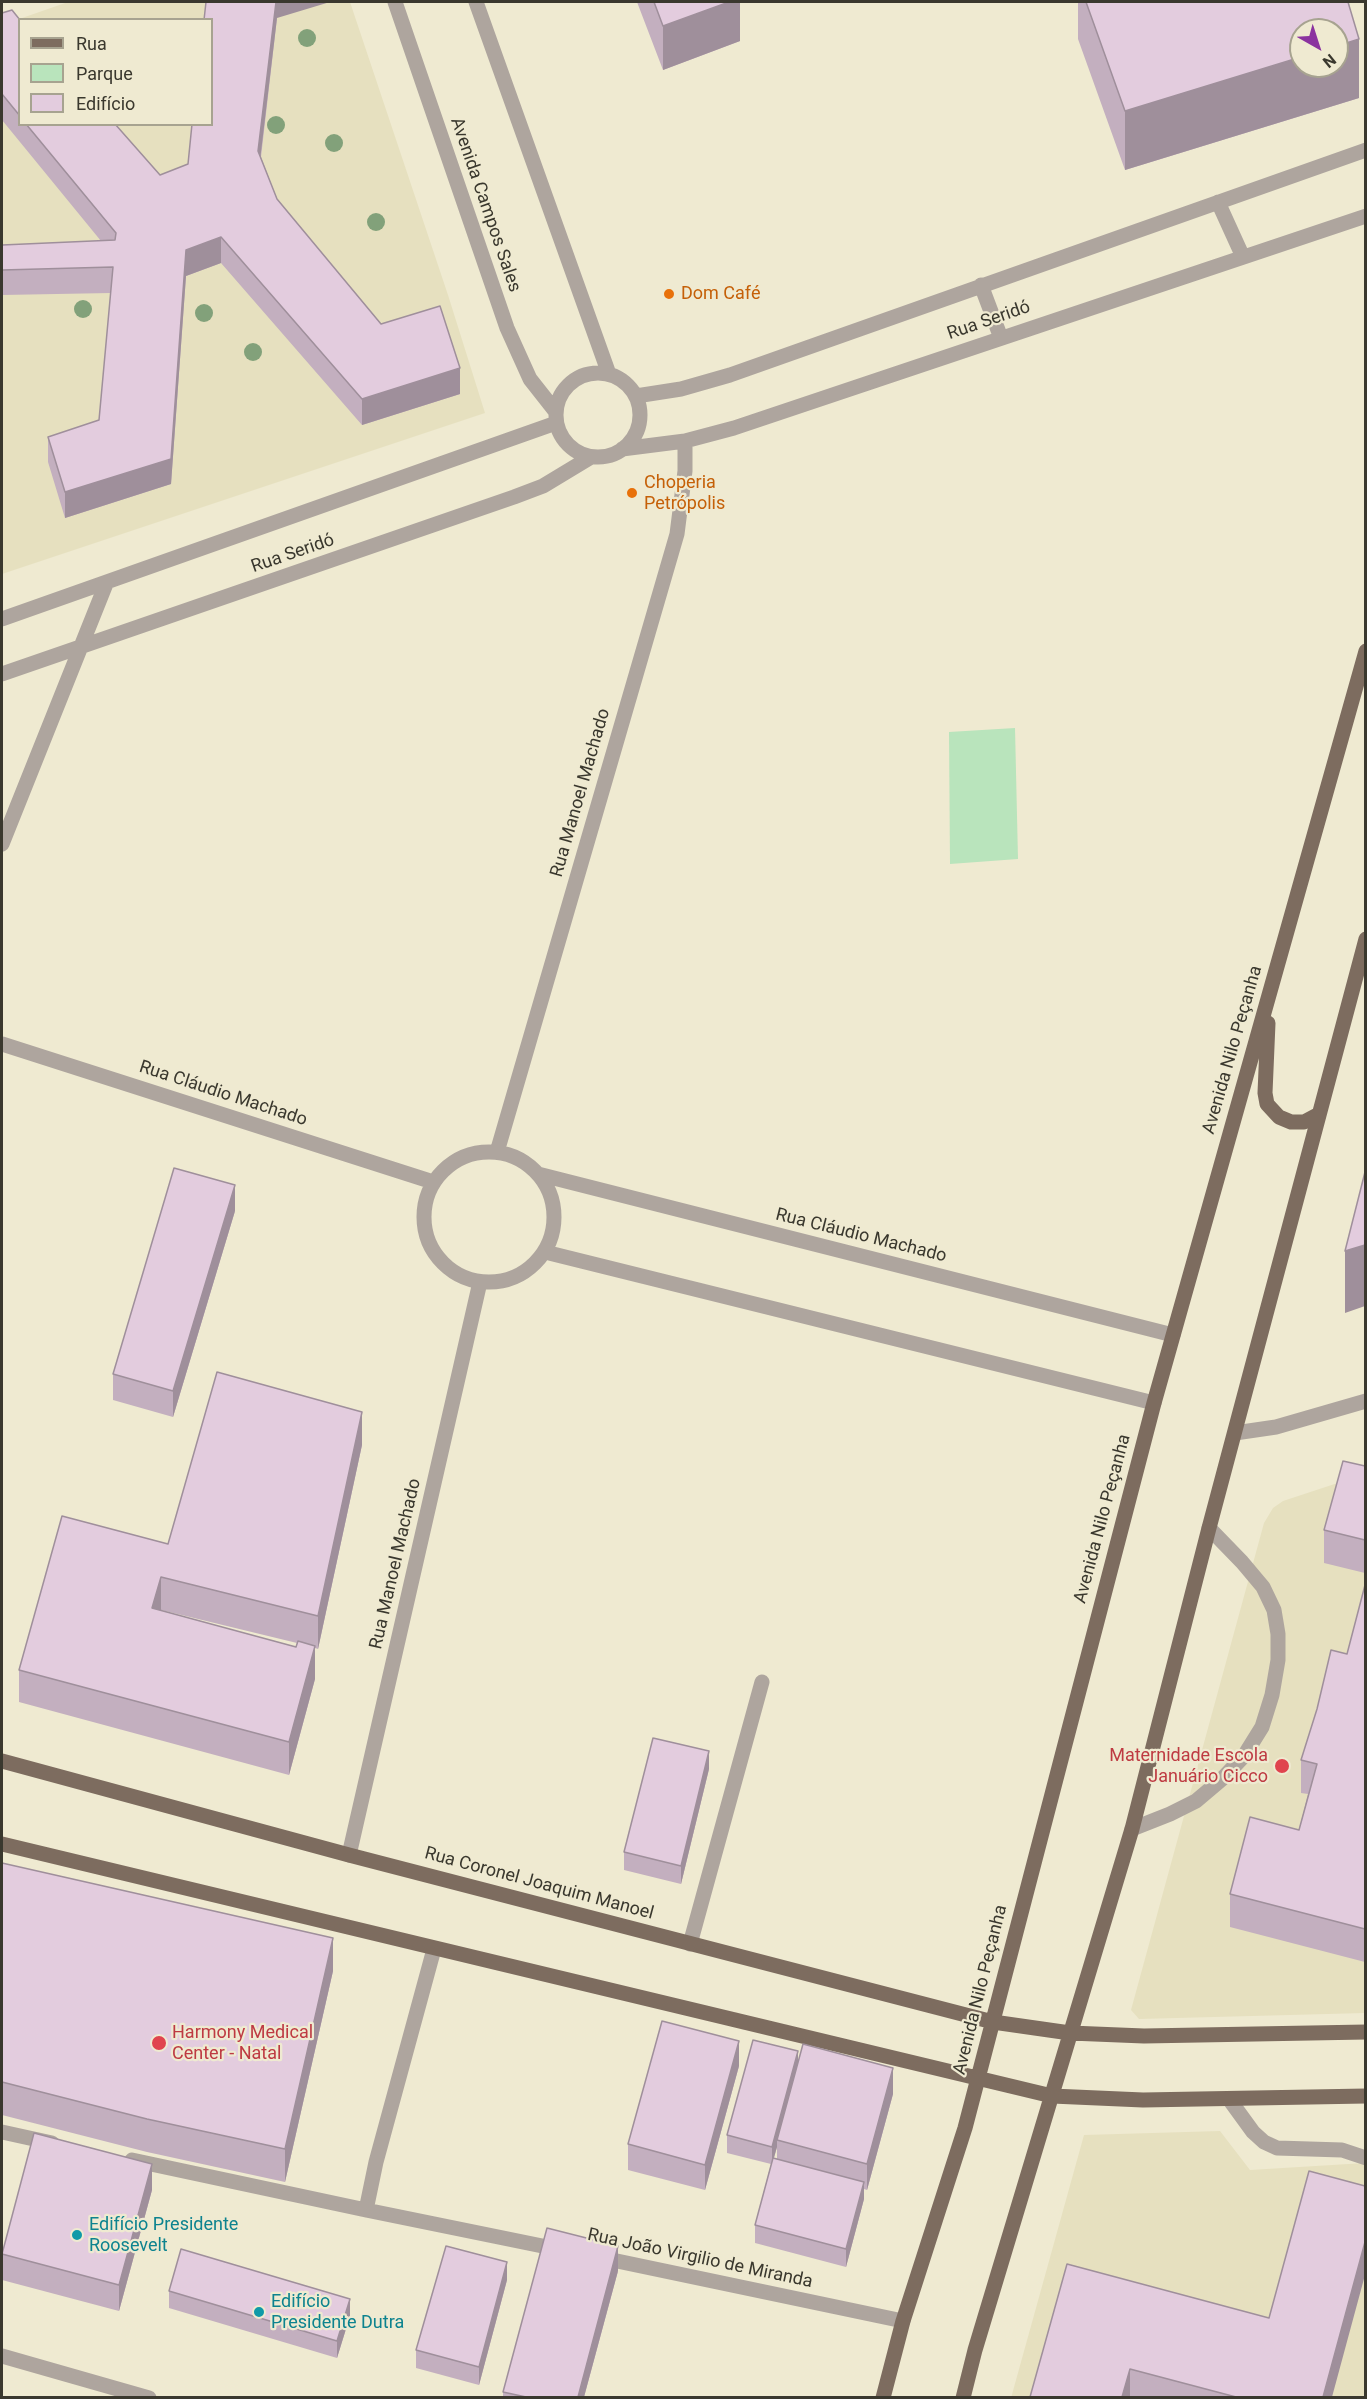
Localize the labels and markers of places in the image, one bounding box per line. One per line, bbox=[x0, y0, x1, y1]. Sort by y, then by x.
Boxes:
place label: Dom Café bbox=[681, 283, 760, 305]
marker: Dom Café bbox=[662, 287, 676, 301]
place label: Choperia Petrópolis bbox=[644, 472, 725, 514]
marker: Choperia Petrópolis bbox=[625, 486, 639, 500]
place label: Maternidade Escola Januário Cicco bbox=[1109, 1745, 1268, 1788]
marker: Maternidade Escola Januário Cicco bbox=[1273, 1757, 1291, 1775]
place label: Harmony Medical Center - Natal bbox=[172, 2022, 313, 2064]
marker: Harmony Medical Center - Natal bbox=[150, 2034, 168, 2052]
place label: Edifício Presidente Roosevelt bbox=[89, 2214, 238, 2256]
marker: Edifício Presidente Roosevelt bbox=[70, 2228, 84, 2242]
place label: Edifício Presidente Dutra bbox=[271, 2291, 404, 2334]
marker: Edifício Presidente Dutra bbox=[252, 2305, 266, 2319]

